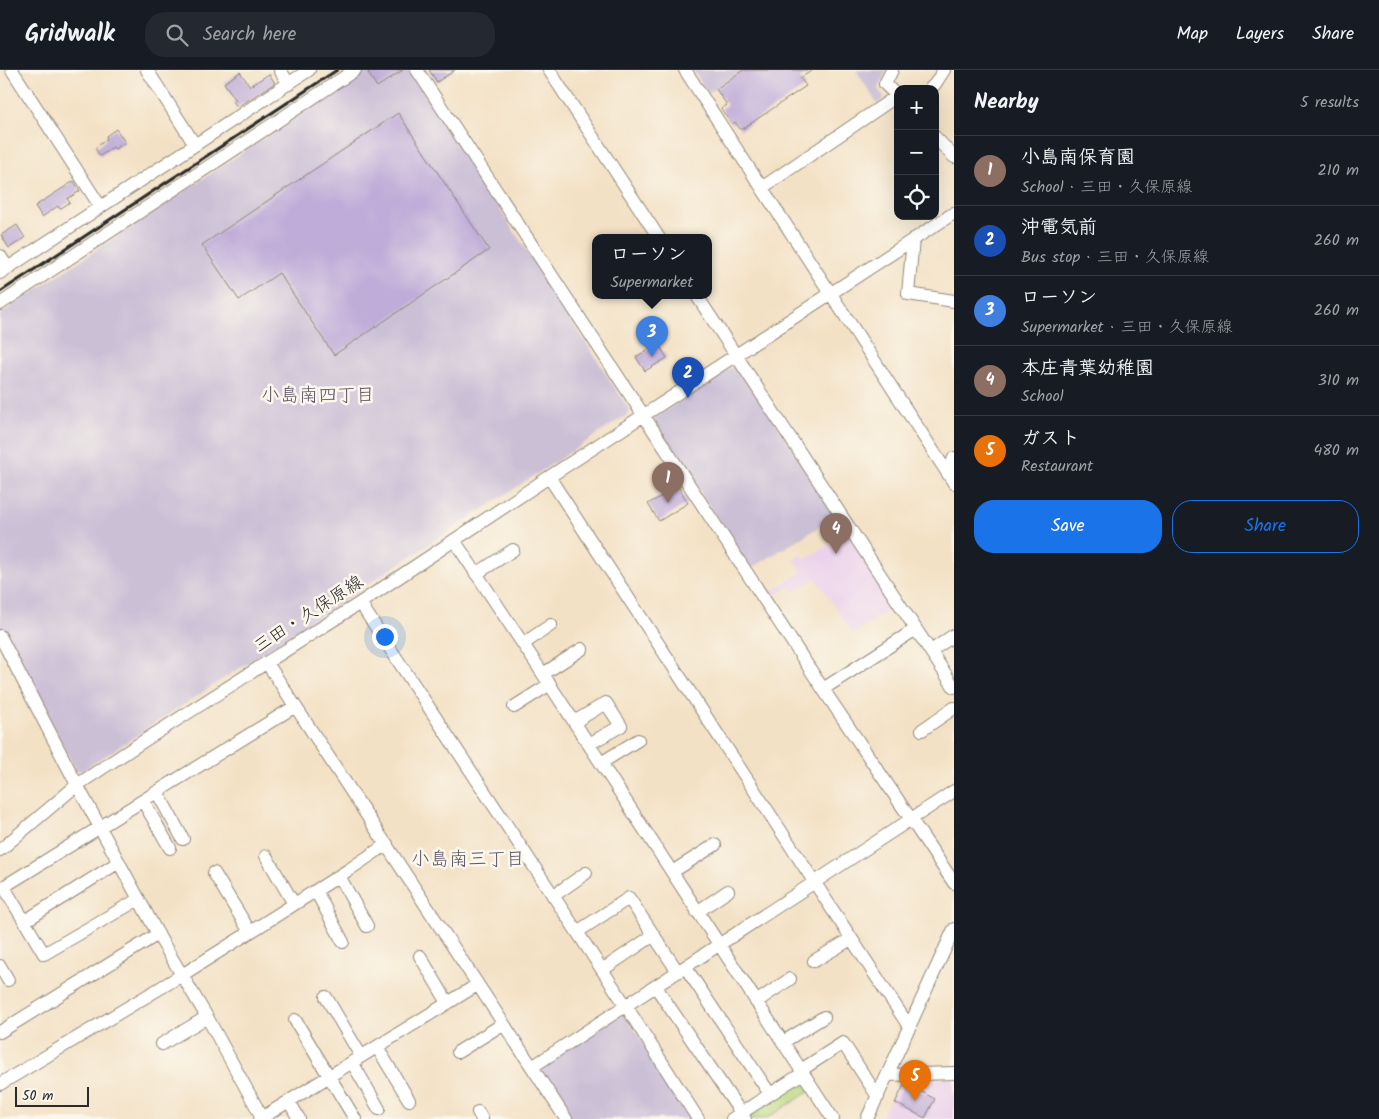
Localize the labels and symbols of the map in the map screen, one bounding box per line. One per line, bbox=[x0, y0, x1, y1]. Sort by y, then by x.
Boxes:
pin: 3 bbox=[636, 316, 668, 357]
pin: 2 bbox=[672, 357, 704, 398]
district label: 小島南四丁目 bbox=[261, 381, 375, 411]
pin: 1 bbox=[652, 462, 684, 503]
pin: 4 bbox=[820, 513, 852, 554]
street label: 三田・久保原線 bbox=[248, 569, 370, 661]
your location bbox=[372, 624, 398, 650]
district label: 小島南三丁目 bbox=[411, 845, 525, 875]
pin: 5 bbox=[899, 1060, 931, 1101]
scale bar bbox=[15, 1084, 89, 1107]

